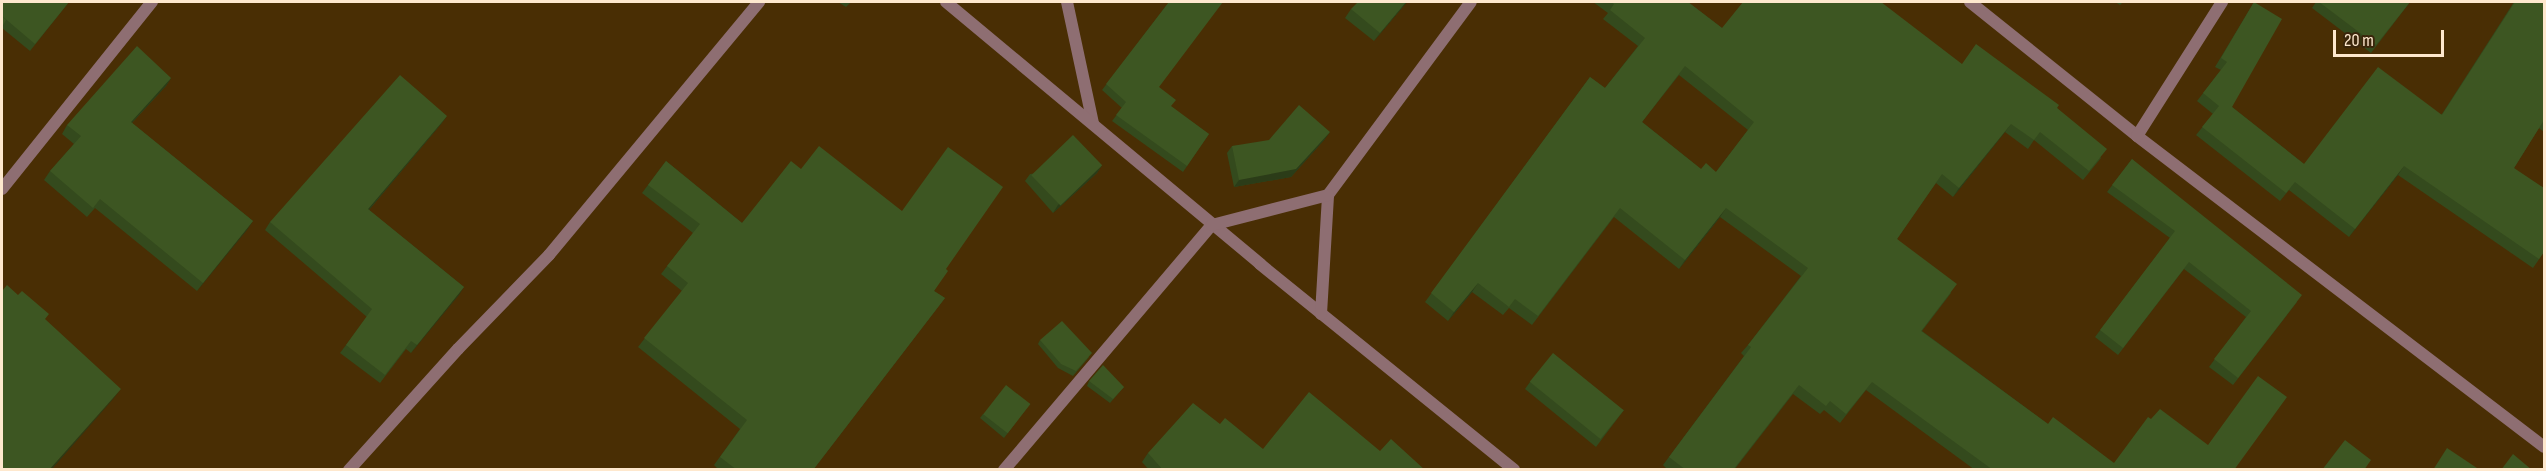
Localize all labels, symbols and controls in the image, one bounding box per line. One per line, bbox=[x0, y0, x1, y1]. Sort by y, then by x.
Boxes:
scale bar bbox=[2336, 18, 2447, 56]
text: 20 m bbox=[2344, 30, 2374, 51]

